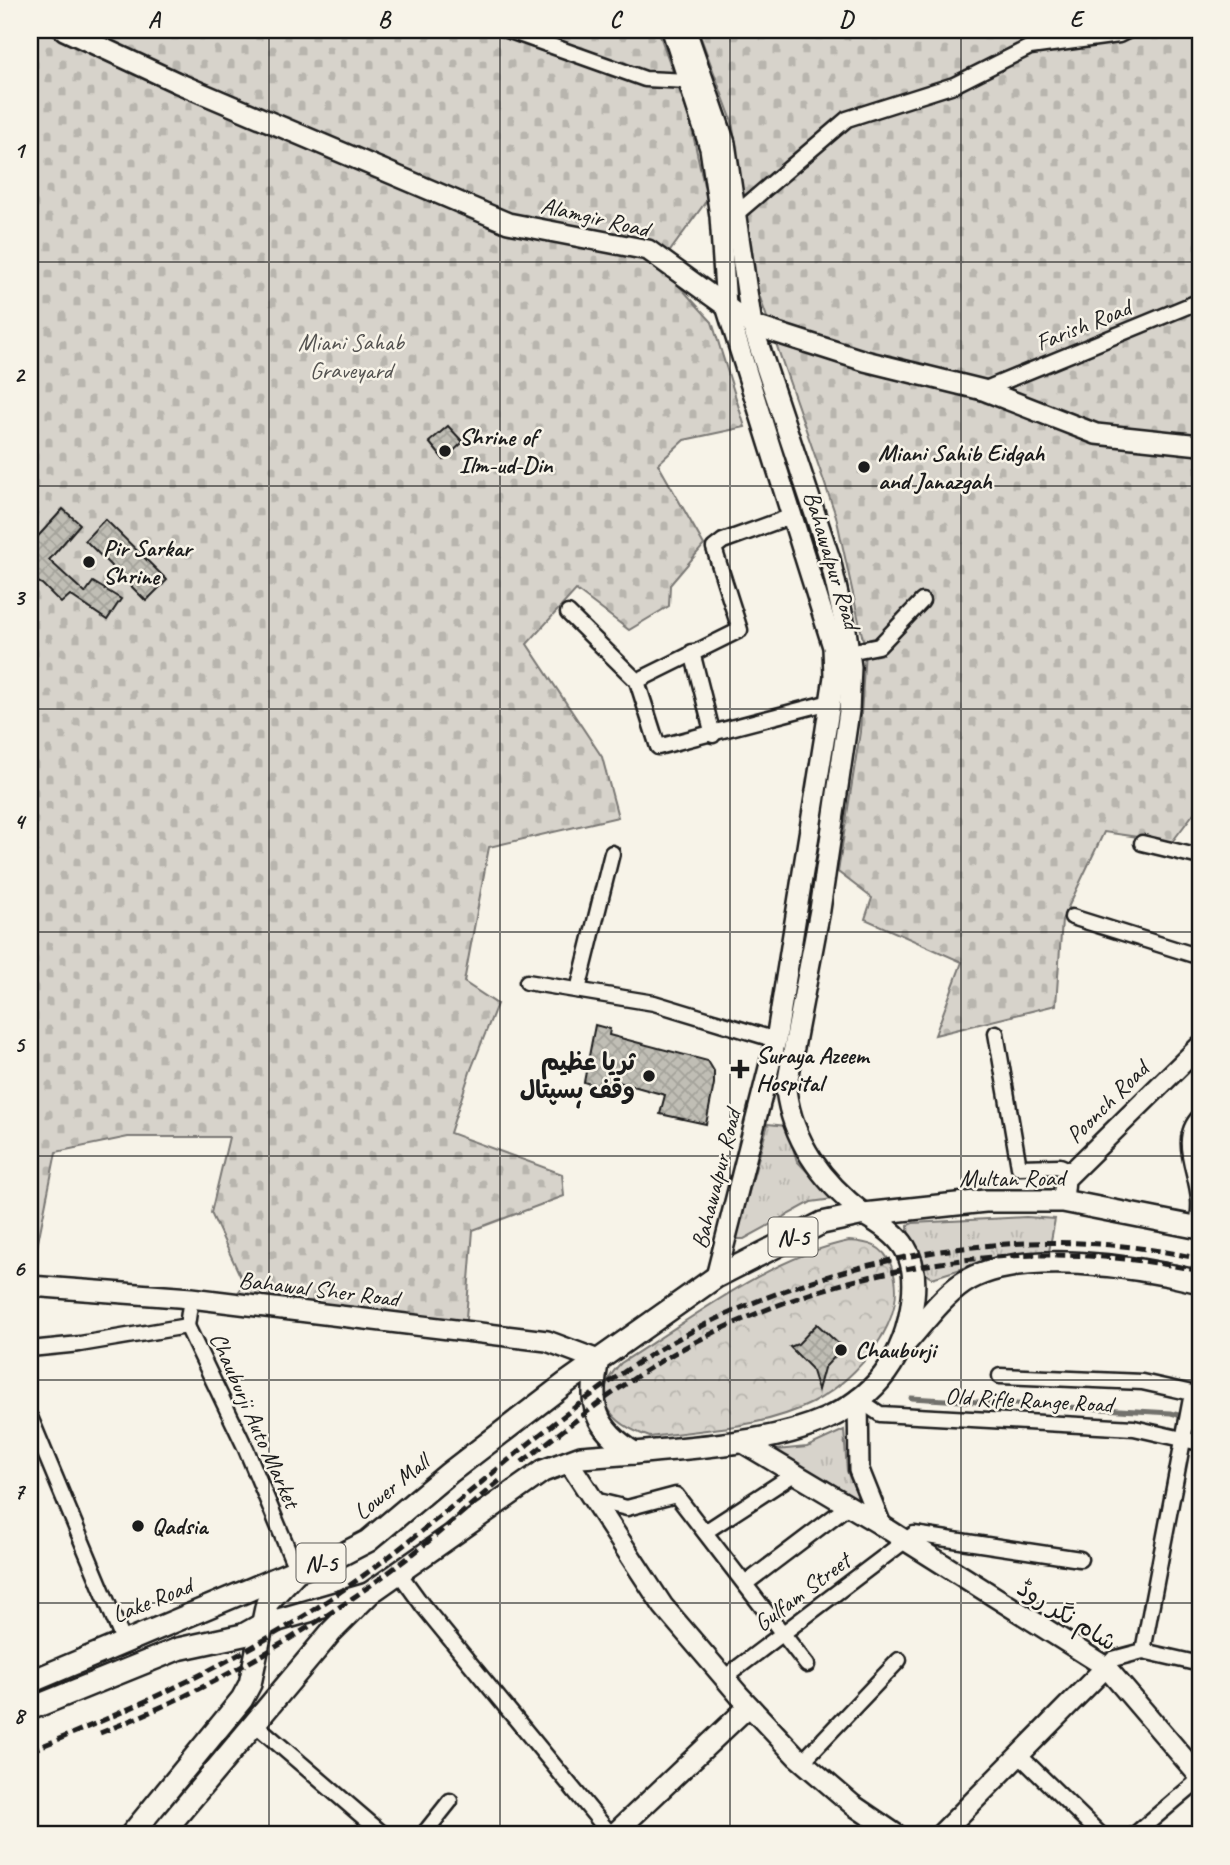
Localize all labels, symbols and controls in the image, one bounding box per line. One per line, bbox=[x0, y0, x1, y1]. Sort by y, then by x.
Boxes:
text: A bbox=[148, 5, 162, 34]
text: B bbox=[378, 5, 392, 34]
text: C bbox=[610, 5, 624, 34]
text: D bbox=[839, 5, 855, 34]
text: E bbox=[1070, 5, 1086, 34]
text: 1 bbox=[14, 136, 27, 165]
street label: Alamgir Road bbox=[538, 190, 655, 245]
street label: Farish Road bbox=[1031, 291, 1138, 358]
park label: Miani Sahab Graveyard bbox=[298, 327, 405, 385]
text: 2 bbox=[14, 360, 27, 389]
place label: Shrine of Ilm-ud-Din bbox=[459, 422, 554, 480]
place label: Miani Sahib Eidgah and Janazgah bbox=[878, 438, 1045, 496]
marker: Shrine of Ilm-ud-Din bbox=[437, 443, 453, 459]
marker: Miani Sahib Eidgah and Janazgah bbox=[856, 459, 872, 475]
street label: Bahawalpur Road bbox=[797, 487, 868, 636]
place label: Pir Sarkar Shrine bbox=[103, 533, 194, 591]
marker: Pir Sarkar Shrine bbox=[81, 554, 97, 570]
text: 3 bbox=[14, 583, 27, 612]
text: 4 bbox=[14, 807, 27, 836]
text: 5 bbox=[14, 1030, 26, 1059]
place label: Suraya Azeem Hospital bbox=[756, 1040, 871, 1098]
place label: ثریا عظیم وقف ہسپتال bbox=[520, 1047, 637, 1109]
street label: Poonch Road bbox=[1060, 1052, 1157, 1149]
marker: Suraya Azeem Hospital bbox=[730, 1059, 750, 1079]
marker: ثریا عظیم وقف ہسپتال bbox=[641, 1068, 657, 1084]
street label: Bahawalpur Road bbox=[684, 1103, 749, 1252]
street label: Multan Road bbox=[959, 1163, 1068, 1193]
road number: N-5 bbox=[768, 1218, 818, 1256]
text: 6 bbox=[14, 1254, 27, 1283]
street label: Bahawal Sher Road bbox=[237, 1264, 404, 1314]
street label: Chauburji Auto Market bbox=[203, 1328, 308, 1514]
place label: Chauburji bbox=[855, 1335, 939, 1365]
marker: Chauburji bbox=[833, 1342, 849, 1358]
street label: Old Rifle Range Road bbox=[944, 1381, 1117, 1420]
street label: Lower Mall bbox=[347, 1445, 438, 1526]
text: 7 bbox=[14, 1477, 27, 1506]
place label: Qadsia bbox=[152, 1511, 209, 1541]
marker: Qadsia bbox=[130, 1518, 146, 1534]
road number: N-5 bbox=[296, 1544, 346, 1582]
street label: Gulfam Street bbox=[748, 1544, 859, 1638]
street label: Lake Road bbox=[108, 1569, 200, 1630]
street label: شام نگر روڈ bbox=[1010, 1573, 1122, 1660]
text: 8 bbox=[14, 1701, 27, 1730]

